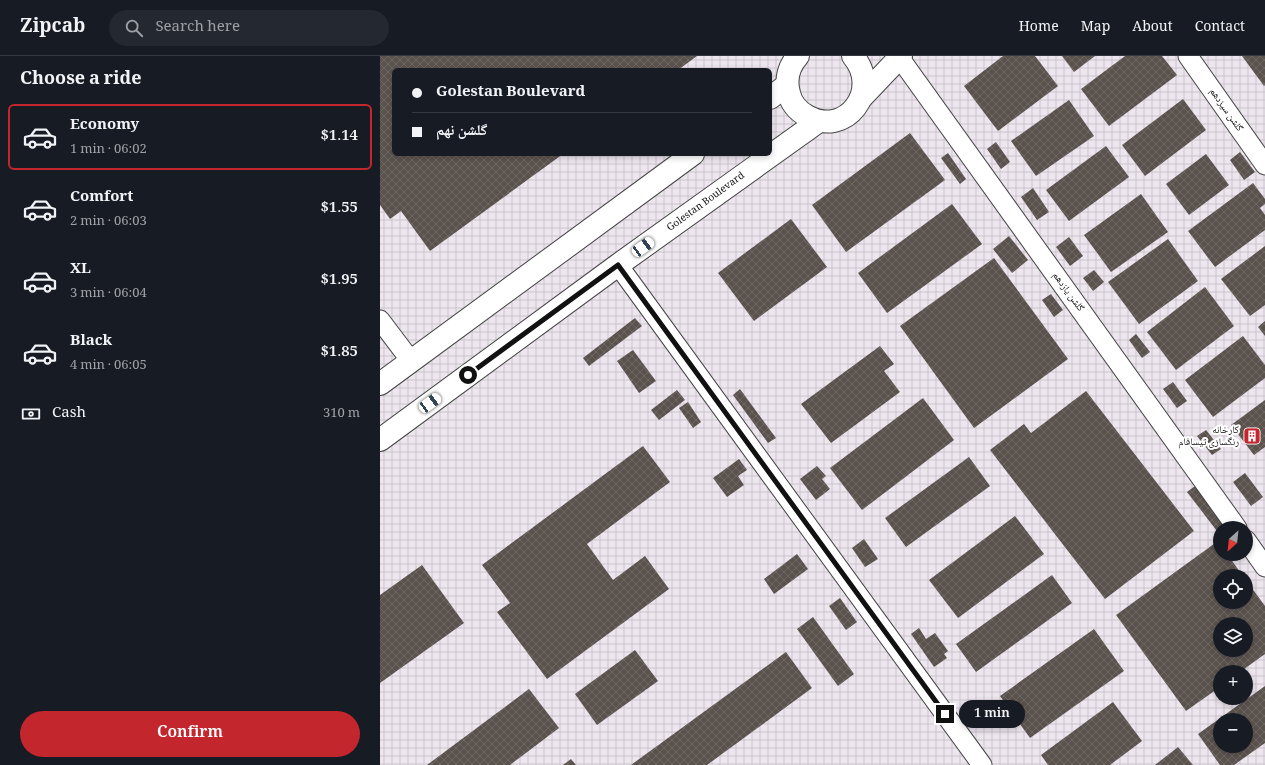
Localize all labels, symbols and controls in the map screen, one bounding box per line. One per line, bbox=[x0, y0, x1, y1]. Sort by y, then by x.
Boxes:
search box bbox=[109, 10, 389, 46]
text: Zipcab bbox=[20, 12, 85, 44]
text: Search here bbox=[155, 15, 240, 41]
text: Home bbox=[1019, 16, 1059, 40]
text: Map bbox=[1081, 16, 1110, 40]
text: About bbox=[1132, 16, 1173, 40]
text: Contact bbox=[1195, 16, 1245, 40]
icon: search bbox=[123, 17, 145, 39]
text: Choose a ride bbox=[20, 65, 142, 95]
text: Golestan Boulevard bbox=[436, 80, 585, 106]
street label: گلشن سیزدهم bbox=[1205, 85, 1248, 136]
text: Economy bbox=[70, 113, 139, 139]
icon: car bbox=[22, 119, 58, 155]
text: گلشن نهم bbox=[436, 119, 487, 145]
text: $1.14 bbox=[320, 124, 358, 150]
text: 1 min · 06:02 bbox=[70, 139, 147, 161]
street label: Golestan Boulevard bbox=[663, 168, 749, 236]
text: Comfort bbox=[70, 185, 133, 211]
icon: car bbox=[22, 191, 58, 227]
text: $1.55 bbox=[320, 196, 358, 222]
text: 2 min · 06:03 bbox=[70, 211, 147, 233]
car bbox=[630, 235, 656, 259]
text: XL bbox=[70, 257, 91, 283]
icon: car bbox=[22, 263, 58, 299]
text: $1.95 bbox=[320, 268, 358, 294]
street label: گلشن یازدهم bbox=[1048, 269, 1089, 316]
text: 3 min · 06:04 bbox=[70, 283, 147, 305]
text: Black bbox=[70, 329, 112, 355]
icon: car bbox=[22, 335, 58, 371]
text: $1.85 bbox=[320, 340, 358, 366]
text: 4 min · 06:05 bbox=[70, 355, 147, 377]
route start bbox=[459, 366, 477, 384]
car bbox=[417, 391, 443, 415]
text: Cash bbox=[52, 401, 86, 427]
icon: cash bbox=[20, 403, 42, 425]
text: 310 m bbox=[323, 403, 360, 425]
place label: کارخانه رنگسازی تیسافام bbox=[1179, 422, 1239, 451]
building icon: کارخانه رنگسازی تیسافام bbox=[1242, 426, 1262, 446]
north arrow bbox=[1213, 521, 1253, 561]
map controls bbox=[1213, 521, 1253, 753]
button: locate bbox=[1213, 569, 1253, 609]
button: layers bbox=[1213, 617, 1253, 657]
button: + bbox=[1213, 665, 1253, 705]
callout: 1 min bbox=[959, 700, 1025, 728]
text: 1 min bbox=[974, 703, 1010, 725]
route end bbox=[936, 705, 954, 723]
button: Confirm bbox=[20, 711, 360, 757]
button: − bbox=[1213, 713, 1253, 753]

